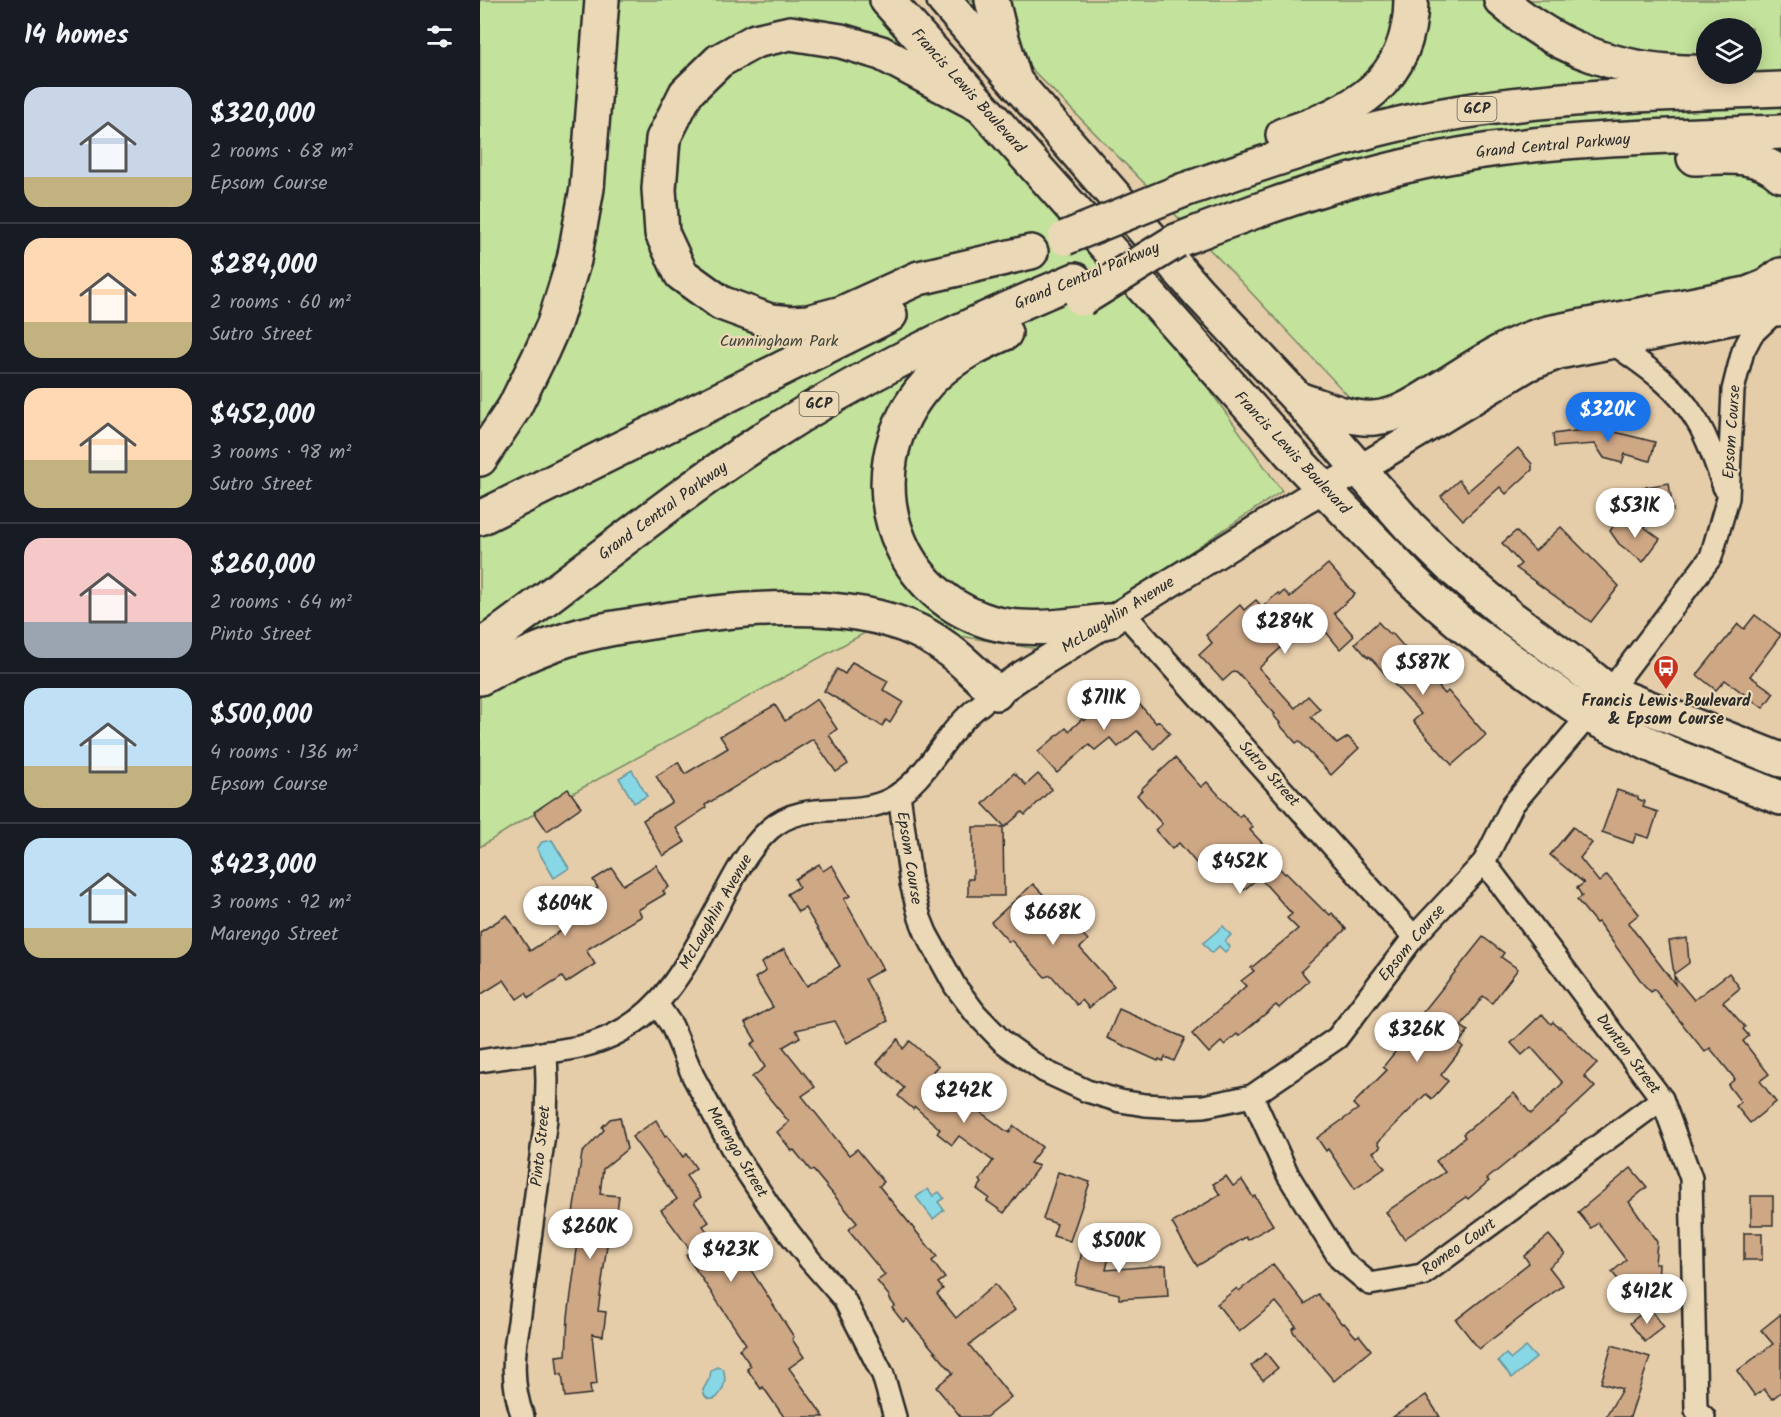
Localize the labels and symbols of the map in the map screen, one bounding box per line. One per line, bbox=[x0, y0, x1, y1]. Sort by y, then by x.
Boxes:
street label: Francis Lewis Boulevard bbox=[905, 23, 1032, 160]
road number: GCP bbox=[1458, 97, 1496, 121]
street label: Grand Central Parkway bbox=[1475, 127, 1632, 165]
street label: Grand Central Parkway bbox=[1010, 235, 1164, 317]
park label: Cunningham Park bbox=[720, 329, 839, 354]
street label: Epsom Course bbox=[1716, 384, 1748, 480]
street label: Francis Lewis Boulevard bbox=[1228, 385, 1357, 521]
road number: GCP bbox=[800, 392, 838, 416]
pin: $320K bbox=[1566, 392, 1650, 443]
street label: Grand Central Parkway bbox=[593, 455, 733, 567]
pin: $531K bbox=[1593, 488, 1677, 539]
street label: McLaughlin Avenue bbox=[1056, 570, 1180, 660]
pin: $284K bbox=[1243, 604, 1327, 655]
pin: $587K bbox=[1381, 645, 1465, 696]
bus stop icon: Francis Lewis Boulevard & Epsom Course bbox=[1651, 653, 1681, 691]
pin: $711K bbox=[1062, 680, 1146, 731]
place label: Francis Lewis Boulevard & Epsom Course bbox=[1581, 689, 1751, 732]
street label: Sutro Street bbox=[1232, 735, 1306, 813]
street label: Epsom Course bbox=[889, 810, 929, 906]
pin: $452K bbox=[1198, 844, 1282, 895]
street label: McLaughlin Avenue bbox=[673, 850, 759, 974]
pin: $604K bbox=[523, 886, 607, 937]
pin: $668K bbox=[1011, 895, 1095, 946]
street label: Epsom Course bbox=[1372, 899, 1452, 987]
street label: Dunton Street bbox=[1589, 1008, 1667, 1100]
pin: $326K bbox=[1375, 1012, 1459, 1063]
pin: $242K bbox=[922, 1073, 1006, 1124]
street label: Marengo Street bbox=[700, 1101, 775, 1203]
street label: Pinto Street bbox=[524, 1103, 558, 1188]
pin: $260K bbox=[548, 1209, 632, 1260]
street label: Romeo Court bbox=[1417, 1212, 1502, 1282]
pin: $500K bbox=[1077, 1223, 1161, 1274]
pin: $423K bbox=[689, 1232, 773, 1283]
pin: $412K bbox=[1605, 1274, 1689, 1325]

